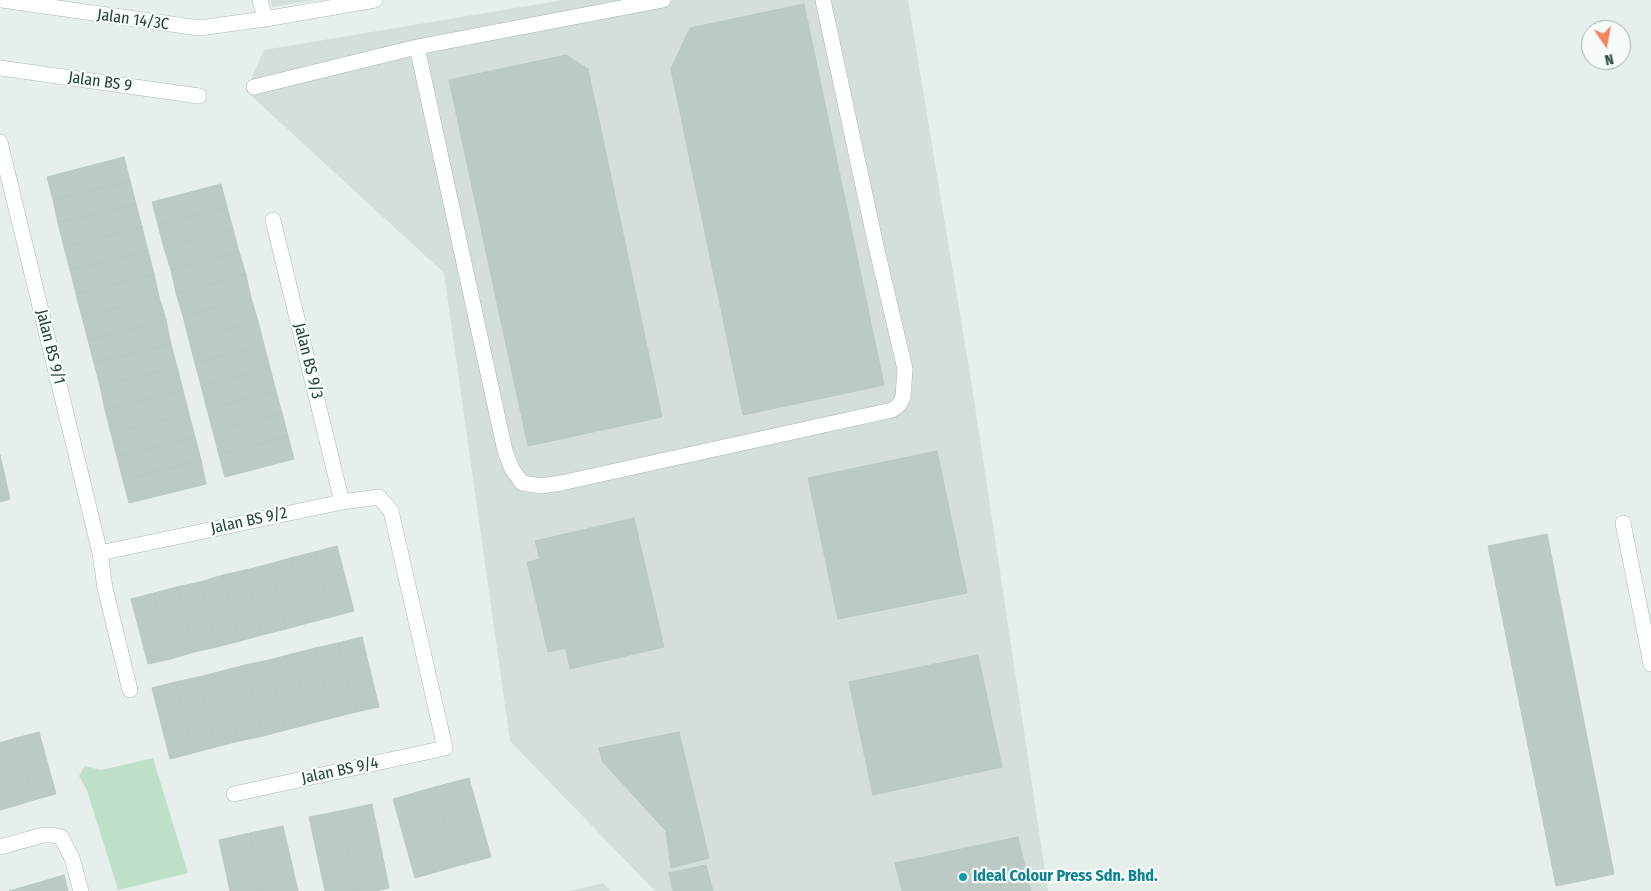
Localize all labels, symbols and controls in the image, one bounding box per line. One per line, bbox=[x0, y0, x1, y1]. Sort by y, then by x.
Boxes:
street label: Jalan 14/3C bbox=[96, 5, 170, 35]
north arrow bbox=[1581, 20, 1631, 70]
text: N bbox=[1603, 50, 1615, 68]
street label: Jalan BS 9 bbox=[67, 68, 133, 96]
street label: Jalan BS 9/1 bbox=[31, 308, 69, 386]
street label: Jalan BS 9/3 bbox=[289, 321, 327, 401]
street label: Jalan BS 9/2 bbox=[209, 504, 289, 538]
street label: Jalan BS 9/4 bbox=[300, 754, 380, 788]
place label: Ideal Colour Press Sdn. Bhd. bbox=[973, 867, 1158, 887]
marker: Ideal Colour Press Sdn. Bhd. bbox=[957, 871, 969, 883]

